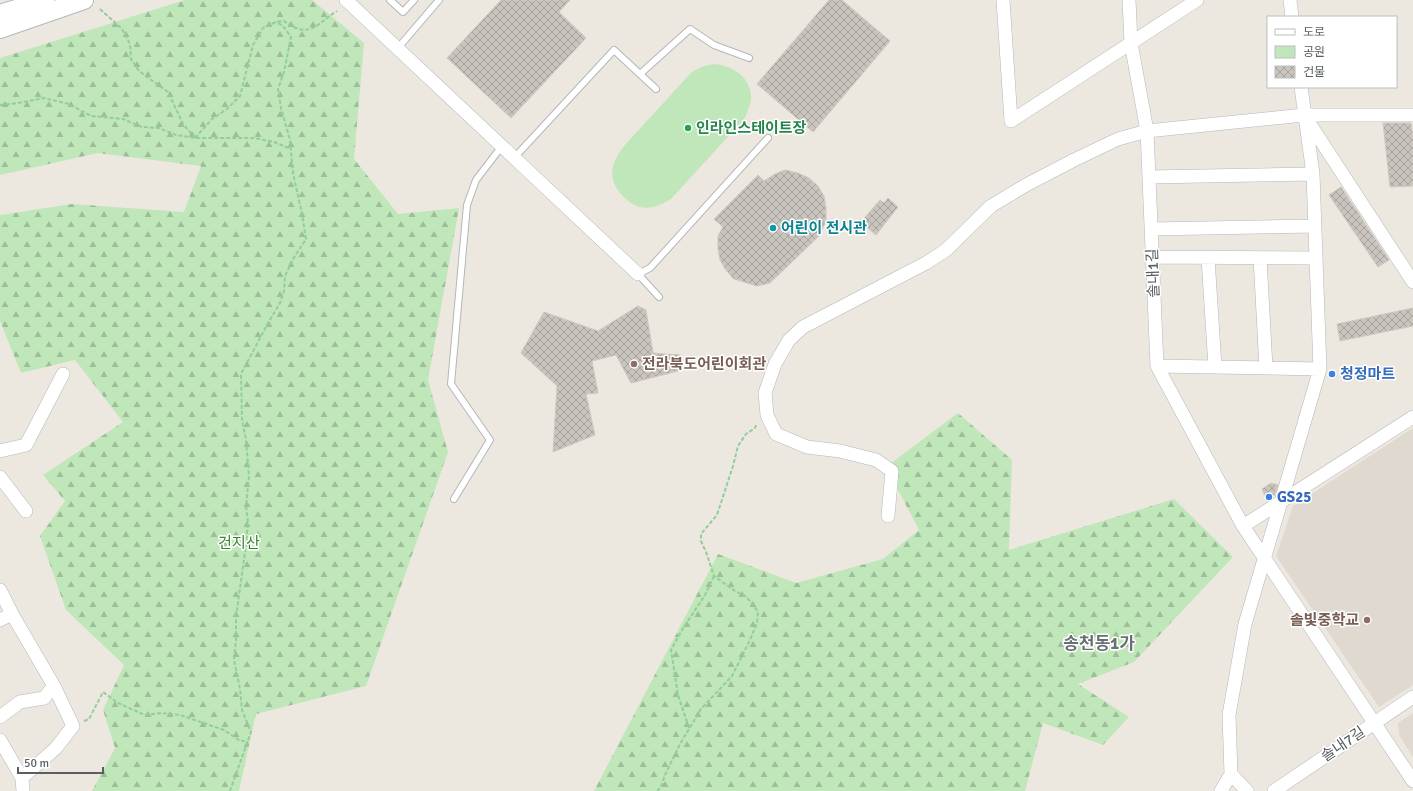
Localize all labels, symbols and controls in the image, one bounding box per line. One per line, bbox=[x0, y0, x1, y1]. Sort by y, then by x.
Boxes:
legend bbox=[1267, 16, 1397, 88]
text: 도로 bbox=[1303, 25, 1325, 40]
text: 공원 bbox=[1303, 45, 1325, 60]
text: 건물 bbox=[1303, 65, 1325, 80]
place label: 인라인스테이트장 bbox=[696, 119, 807, 137]
marker: 인라인스테이트장 bbox=[683, 123, 693, 133]
place label: 어린이 전시관 bbox=[781, 219, 867, 237]
marker: 어린이 전시관 bbox=[768, 223, 778, 233]
street label: 솔내1길 bbox=[1143, 248, 1163, 298]
place label: 전라북도어린이회관 bbox=[642, 355, 766, 373]
marker: 전라북도어린이회관 bbox=[629, 359, 639, 369]
place label: 청정마트 bbox=[1340, 365, 1395, 383]
marker: 청정마트 bbox=[1327, 369, 1337, 379]
place label: GS25 bbox=[1277, 488, 1311, 506]
marker: GS25 bbox=[1264, 492, 1274, 502]
park label: 건지산 bbox=[218, 534, 260, 552]
place label: 솔빛중학교 bbox=[1290, 611, 1359, 629]
marker: 솔빛중학교 bbox=[1362, 615, 1372, 625]
district label: 송천동1가 bbox=[1063, 633, 1135, 654]
street label: 솔내7길 bbox=[1317, 723, 1369, 765]
scale bar bbox=[18, 749, 103, 775]
text: 50 m bbox=[24, 756, 49, 771]

